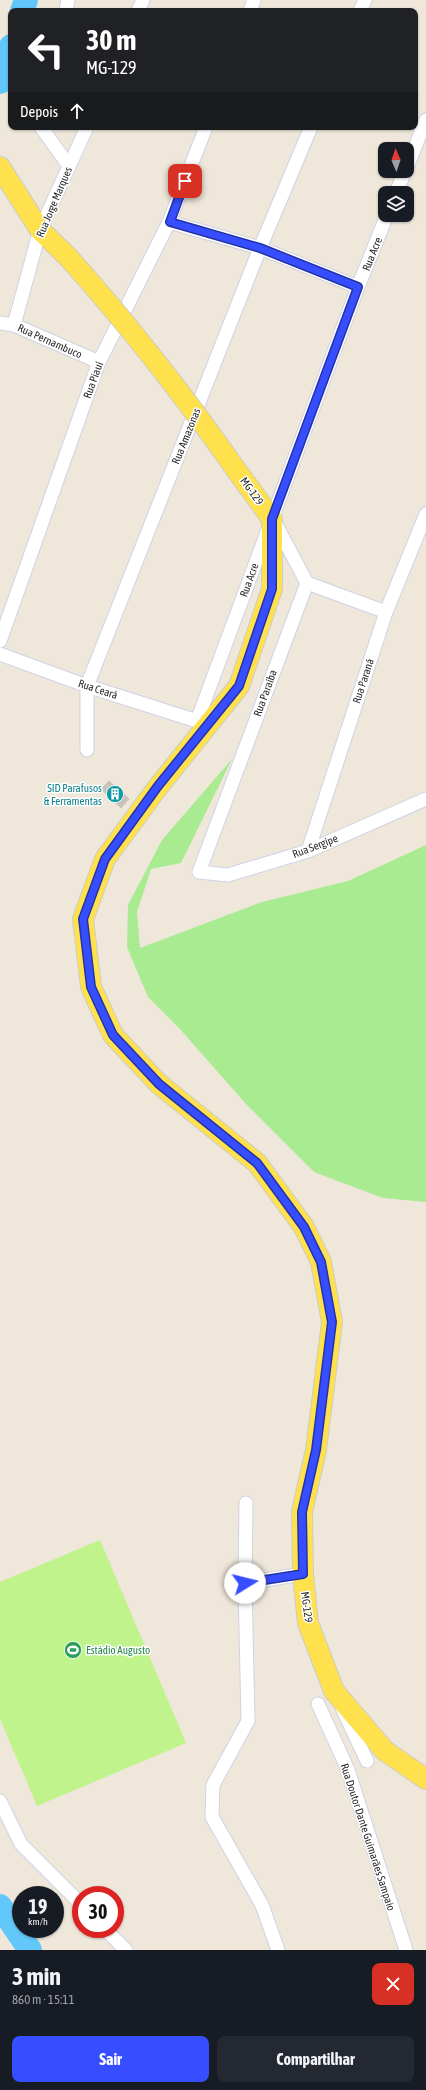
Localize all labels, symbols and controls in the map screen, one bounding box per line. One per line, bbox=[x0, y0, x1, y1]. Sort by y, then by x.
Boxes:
icon: left bbox=[20, 24, 72, 76]
text: 30 m bbox=[86, 24, 136, 56]
text: MG-129 bbox=[86, 57, 137, 78]
icon: ahead bbox=[66, 100, 88, 122]
text: Depois bbox=[20, 103, 58, 120]
north arrow bbox=[378, 142, 414, 178]
map controls bbox=[378, 142, 414, 222]
pin bbox=[168, 164, 202, 198]
street label: Rua Jorge Marques bbox=[34, 165, 74, 239]
icon: arrive bbox=[174, 170, 196, 192]
button: layers bbox=[378, 186, 414, 222]
street label: Rua Acre bbox=[360, 235, 384, 273]
street label: Rua Pernambuco bbox=[16, 321, 84, 361]
street label: Rua Piauí bbox=[81, 360, 105, 400]
street label: Rua Amazonas bbox=[169, 406, 203, 466]
street label: MG-129 bbox=[238, 475, 266, 507]
street label: Rua Acre bbox=[237, 561, 261, 599]
street label: Rua Paraná bbox=[350, 657, 376, 705]
street label: Rua Paraíba bbox=[251, 668, 279, 718]
street label: Rua Ceará bbox=[77, 677, 119, 701]
place label: SID Parafusos & Ferramentas bbox=[44, 782, 102, 807]
building icon: SID Parafusos & Ferramentas bbox=[105, 784, 125, 804]
street label: Rua Sergipe bbox=[291, 832, 339, 860]
position arrow bbox=[224, 1562, 266, 1604]
street label: MG-129 bbox=[299, 1591, 315, 1623]
sports icon: Estádio Augusto bbox=[63, 1640, 83, 1660]
place label: Estádio Augusto bbox=[86, 1644, 150, 1656]
street label: Rua Doutor Dante Guimarães Sampaio bbox=[338, 1762, 398, 1912]
speed limit sign: 30 bbox=[72, 1886, 124, 1938]
text: 19 bbox=[29, 1895, 47, 1918]
text: km/h bbox=[28, 1916, 48, 1927]
text: 3 min bbox=[12, 1963, 61, 1990]
button: close bbox=[372, 1963, 414, 2005]
text: 860 m · 15:11 bbox=[12, 1992, 75, 2007]
button: Sair bbox=[12, 2036, 209, 2082]
button: Compartilhar bbox=[217, 2036, 414, 2082]

